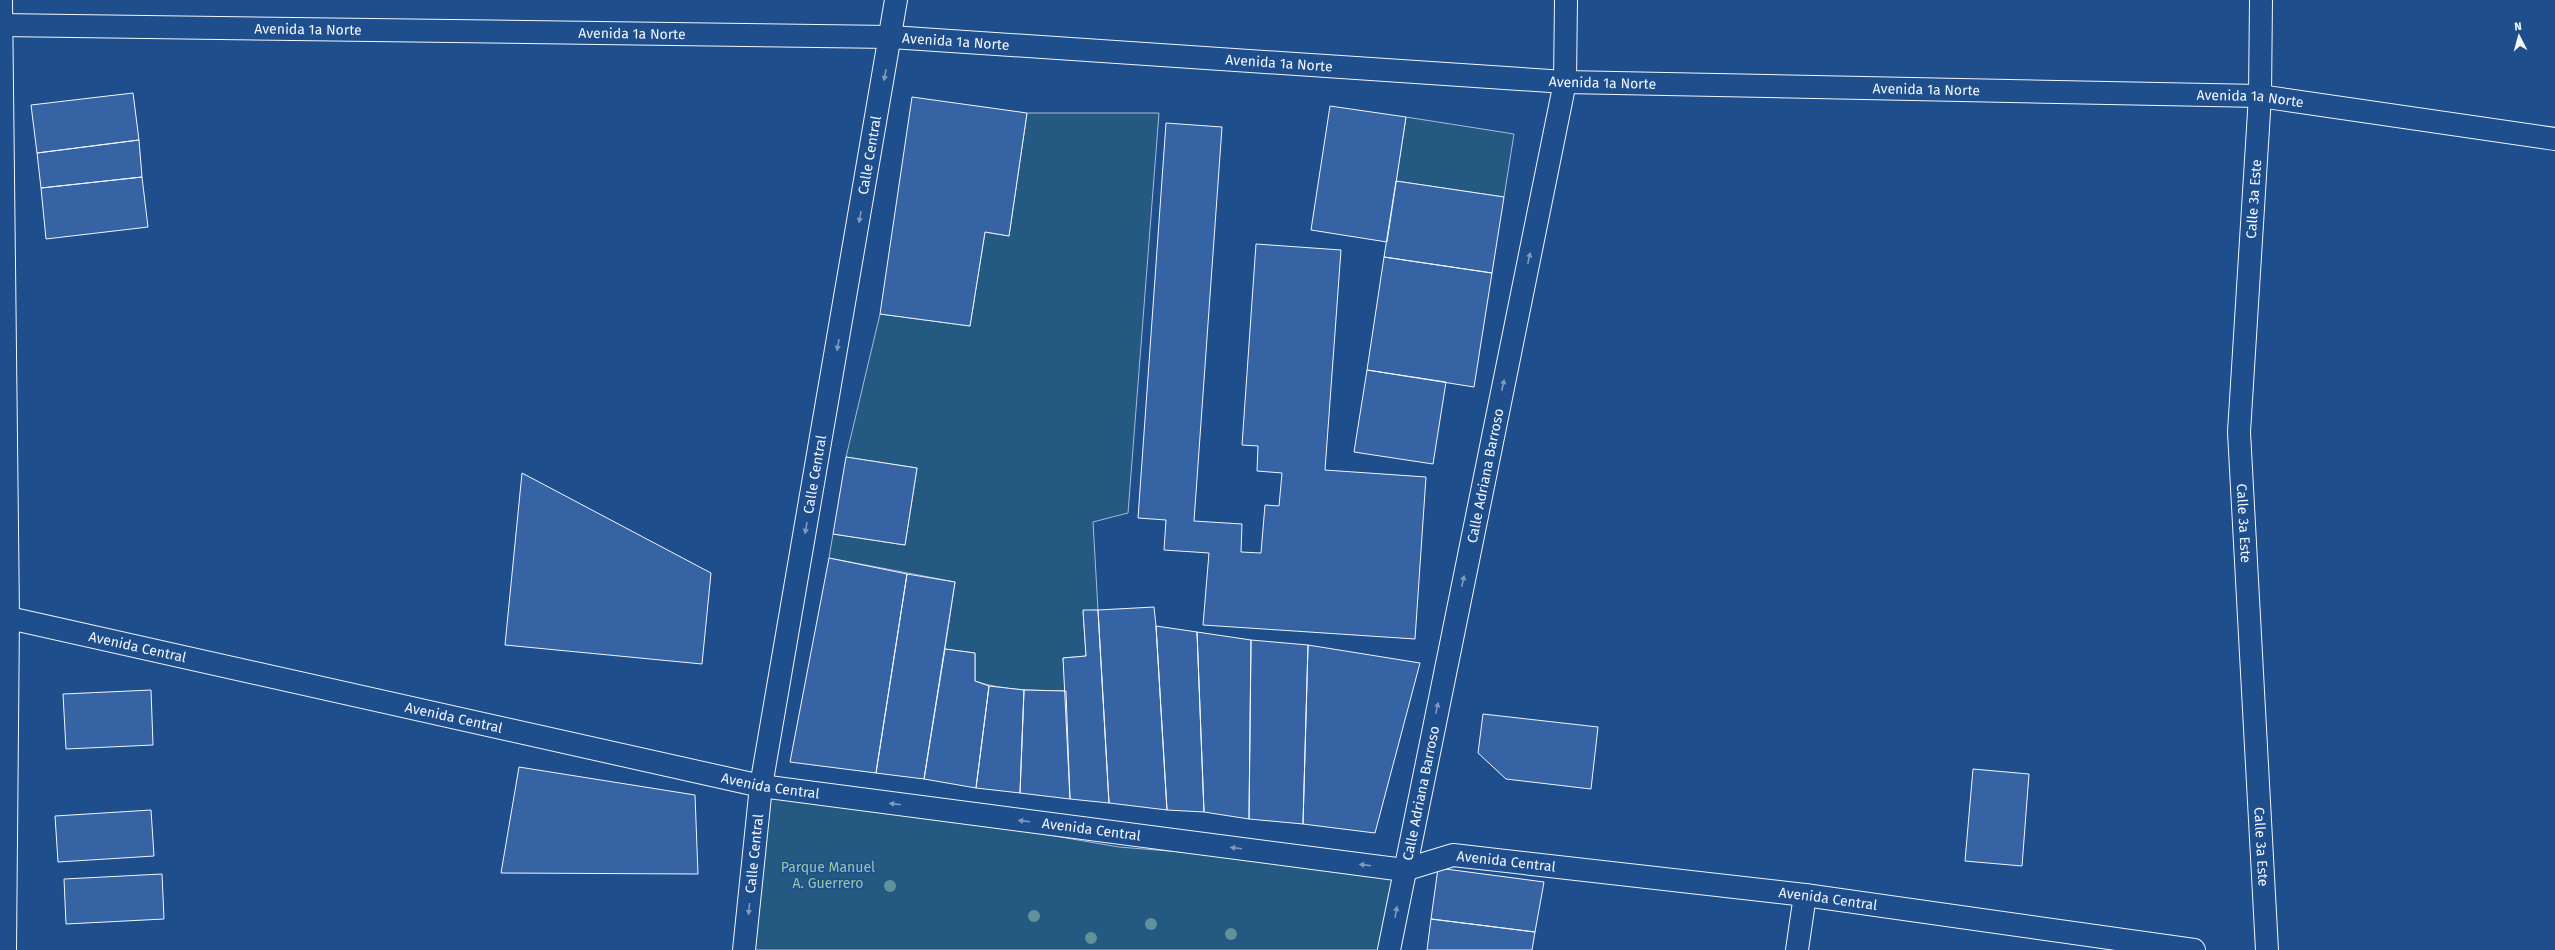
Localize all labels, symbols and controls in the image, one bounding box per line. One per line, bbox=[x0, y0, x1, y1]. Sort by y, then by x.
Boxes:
north arrow bbox=[2499, 16, 2539, 56]
street label: Avenida 1a Norte bbox=[254, 20, 362, 38]
text: N bbox=[2514, 20, 2522, 33]
street label: Avenida 1a Norte bbox=[578, 24, 686, 43]
street label: Avenida 1a Norte bbox=[902, 29, 1010, 53]
street label: Avenida 1a Norte bbox=[1225, 51, 1333, 75]
one-way arrow bbox=[881, 69, 887, 81]
street label: Avenida 1a Norte bbox=[1548, 72, 1656, 92]
street label: Avenida 1a Norte bbox=[1872, 80, 1980, 99]
street label: Avenida 1a Norte bbox=[2196, 86, 2305, 111]
street label: Calle Central bbox=[854, 114, 884, 196]
street label: Calle 3a Este bbox=[2243, 159, 2265, 239]
one-way arrow bbox=[857, 211, 863, 223]
one-way arrow bbox=[1526, 251, 1532, 264]
one-way arrow bbox=[834, 339, 840, 351]
one-way arrow bbox=[1500, 379, 1506, 391]
street label: Calle Adriana Barroso bbox=[1463, 407, 1507, 545]
street label: Calle Central bbox=[799, 434, 830, 515]
street label: Calle 3a Este bbox=[2233, 483, 2255, 563]
one-way arrow bbox=[803, 522, 809, 534]
one-way arrow bbox=[1460, 575, 1466, 587]
street label: Avenida Central bbox=[87, 628, 188, 666]
street label: Avenida Central bbox=[403, 698, 504, 737]
one-way arrow bbox=[1434, 702, 1440, 714]
street label: Calle Adriana Barroso bbox=[1399, 724, 1443, 862]
street label: Avenida Central bbox=[720, 769, 821, 802]
one-way arrow bbox=[889, 801, 901, 807]
street label: Calle 3a Este bbox=[2251, 807, 2272, 887]
street label: Calle Central bbox=[741, 813, 767, 894]
street label: Avenida Central bbox=[1041, 814, 1142, 844]
one-way arrow bbox=[1018, 818, 1030, 824]
one-way arrow bbox=[1230, 845, 1242, 851]
street label: Avenida Central bbox=[1456, 847, 1557, 875]
park label: Parque Manuel A. Guerrero bbox=[781, 859, 875, 892]
one-way arrow bbox=[1359, 862, 1371, 868]
street label: Avenida Central bbox=[1778, 884, 1878, 914]
one-way arrow bbox=[745, 903, 752, 915]
one-way arrow bbox=[1394, 906, 1400, 918]

